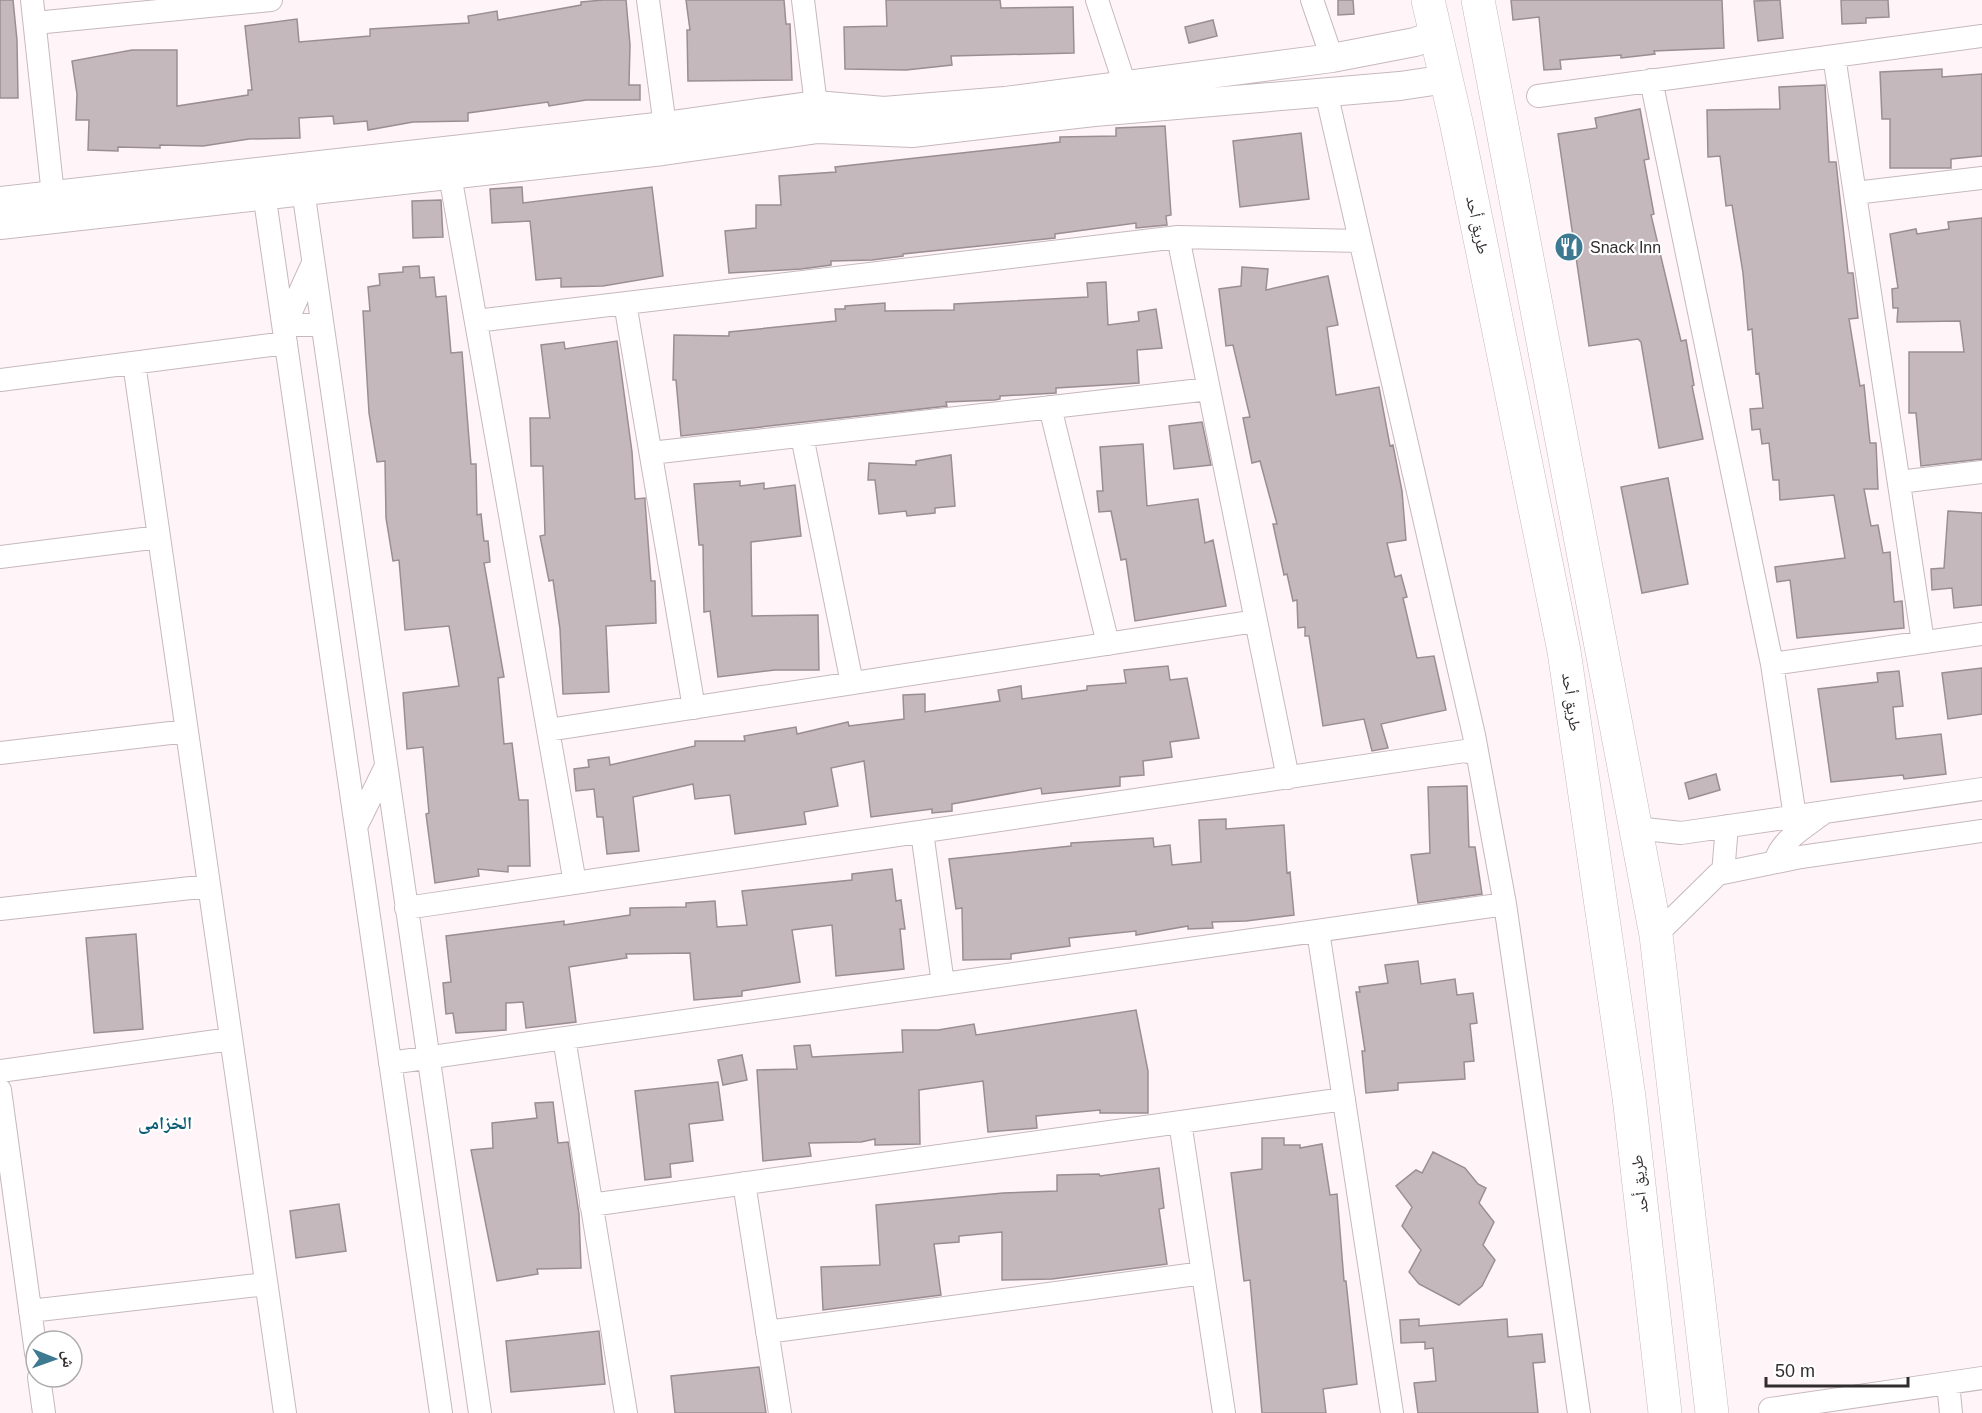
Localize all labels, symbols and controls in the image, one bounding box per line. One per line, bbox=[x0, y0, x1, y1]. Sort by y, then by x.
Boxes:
street label: طريق أحد bbox=[1461, 194, 1493, 256]
restaurant icon: Snack Inn bbox=[1553, 231, 1585, 263]
place label: Snack Inn bbox=[1590, 239, 1661, 256]
street label: طريق أحد bbox=[1557, 672, 1585, 733]
district label: الخزامى bbox=[138, 1113, 192, 1134]
street label: طريق أحد bbox=[1627, 1154, 1653, 1214]
north arrow bbox=[24, 1329, 84, 1389]
scale bar bbox=[1766, 1350, 1908, 1388]
text: ش bbox=[59, 1351, 77, 1368]
text: 50 m bbox=[1775, 1361, 1815, 1381]

